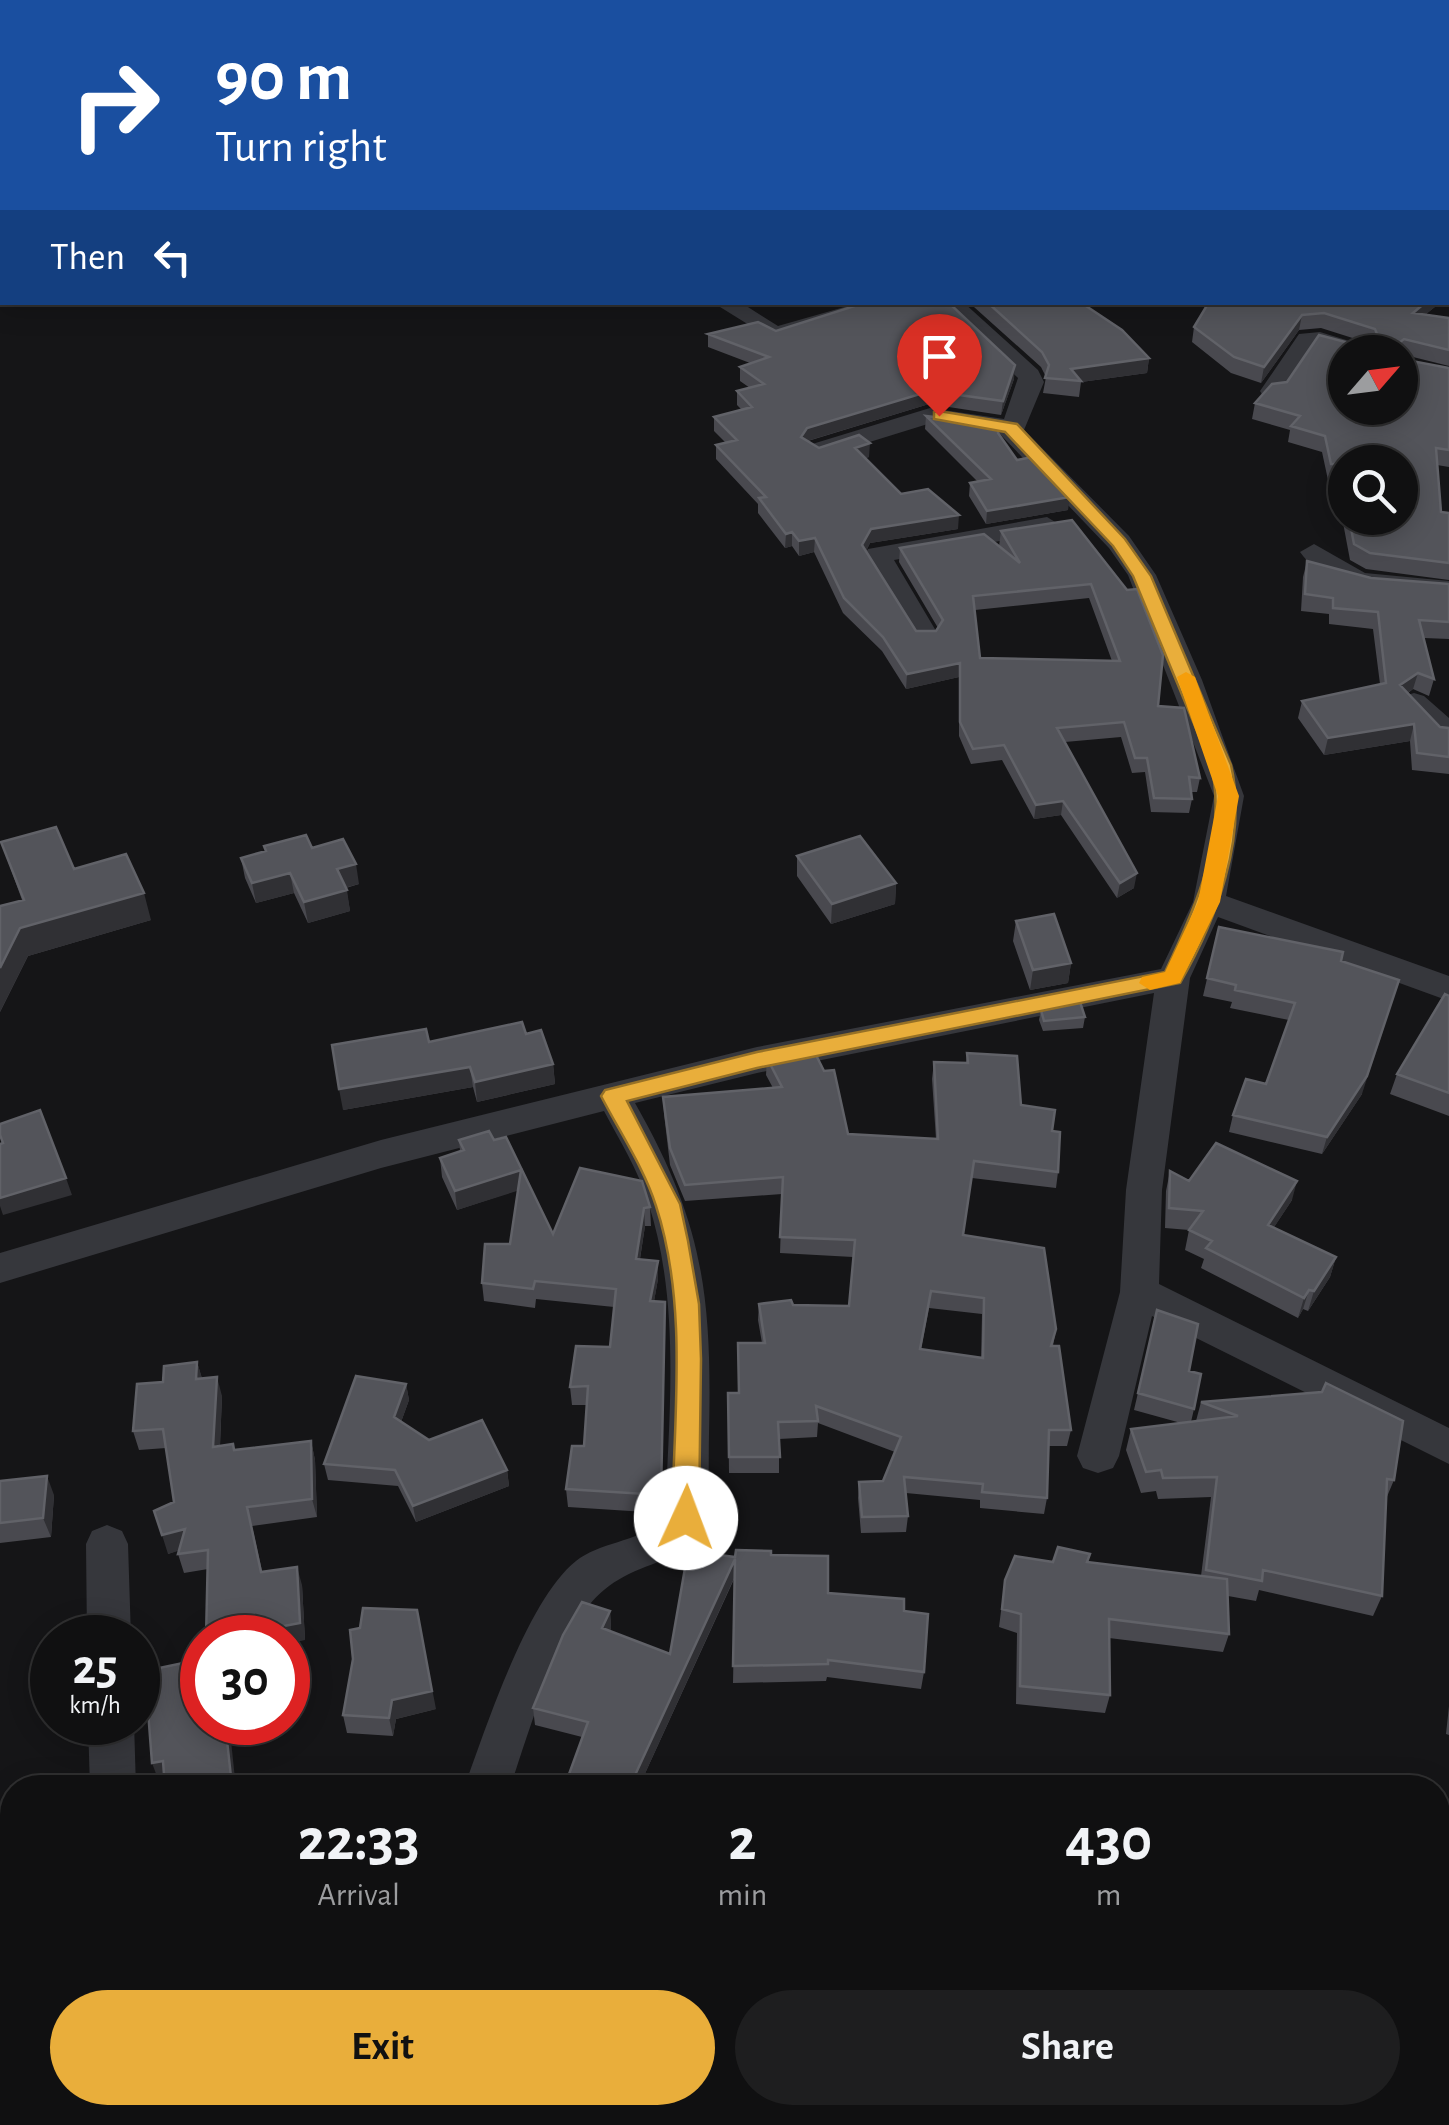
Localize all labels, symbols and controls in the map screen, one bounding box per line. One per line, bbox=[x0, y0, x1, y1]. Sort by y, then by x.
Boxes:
icon: right bbox=[50, 40, 180, 170]
text: 90 m bbox=[215, 43, 352, 113]
text: Turn right bbox=[215, 125, 387, 170]
icon: left bbox=[145, 230, 200, 285]
text: Then bbox=[50, 239, 125, 277]
pin bbox=[897, 314, 982, 417]
icon: arrive bbox=[912, 329, 967, 384]
north arrow bbox=[1328, 335, 1418, 425]
map controls bbox=[1328, 335, 1418, 535]
button: search bbox=[1328, 445, 1418, 535]
position arrow bbox=[634, 1466, 738, 1570]
speed limit sign: 30 bbox=[180, 1615, 310, 1745]
text: 25 bbox=[72, 1643, 118, 1693]
text: km/h bbox=[69, 1693, 121, 1718]
text: 22:33 bbox=[298, 1811, 420, 1871]
text: 2 bbox=[728, 1811, 756, 1871]
text: 430 bbox=[1065, 1811, 1152, 1871]
text: Arrival bbox=[318, 1879, 400, 1911]
text: min bbox=[717, 1879, 767, 1911]
text: m bbox=[1096, 1879, 1121, 1911]
button: Exit bbox=[50, 1990, 715, 2105]
button: Share bbox=[735, 1990, 1400, 2105]

